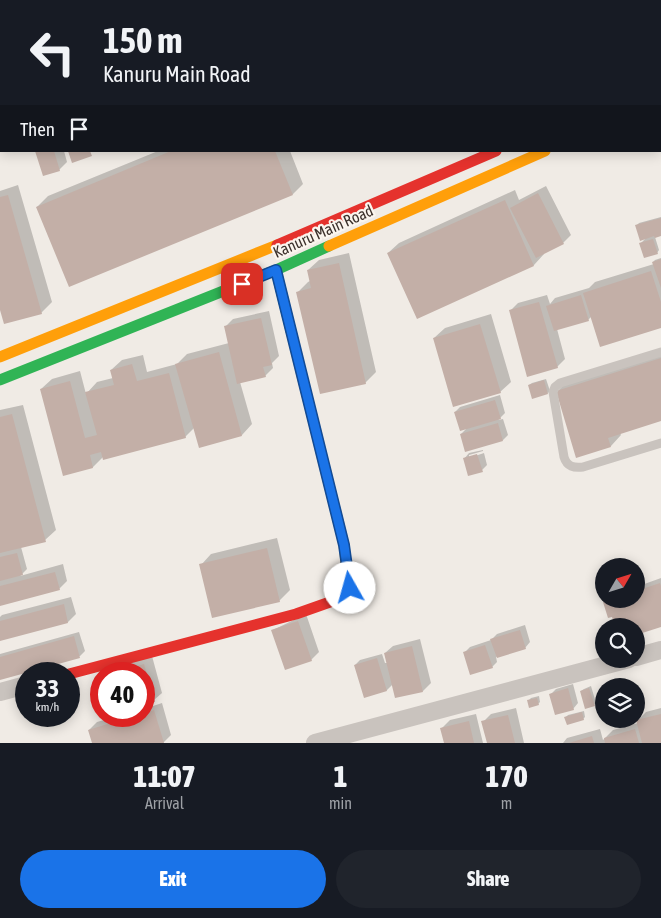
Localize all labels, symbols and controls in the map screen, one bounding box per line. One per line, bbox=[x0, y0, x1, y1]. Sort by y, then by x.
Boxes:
icon: left bbox=[20, 20, 85, 85]
text: 150 m bbox=[103, 20, 182, 60]
text: Kanuru Main Road bbox=[103, 61, 251, 87]
icon: arrive bbox=[65, 115, 93, 143]
text: Then bbox=[20, 118, 55, 140]
street label: Kanuru Main Road bbox=[270, 201, 376, 261]
pin bbox=[221, 263, 263, 305]
icon: arrive bbox=[228, 270, 256, 298]
north arrow bbox=[595, 558, 645, 608]
map controls bbox=[595, 558, 645, 728]
position arrow bbox=[323, 561, 375, 613]
button: search bbox=[595, 618, 645, 668]
speed limit sign: 40 bbox=[90, 662, 155, 727]
text: 33 bbox=[36, 674, 59, 702]
button: layers bbox=[595, 678, 645, 728]
text: km/h bbox=[36, 700, 59, 714]
text: 11:07 bbox=[133, 759, 196, 793]
text: 1 bbox=[333, 759, 348, 793]
text: 170 bbox=[485, 759, 528, 793]
text: Arrival bbox=[145, 794, 184, 812]
text: min bbox=[329, 794, 352, 812]
text: m bbox=[501, 794, 512, 812]
button: Exit bbox=[20, 850, 326, 908]
button: Share bbox=[336, 850, 641, 908]

